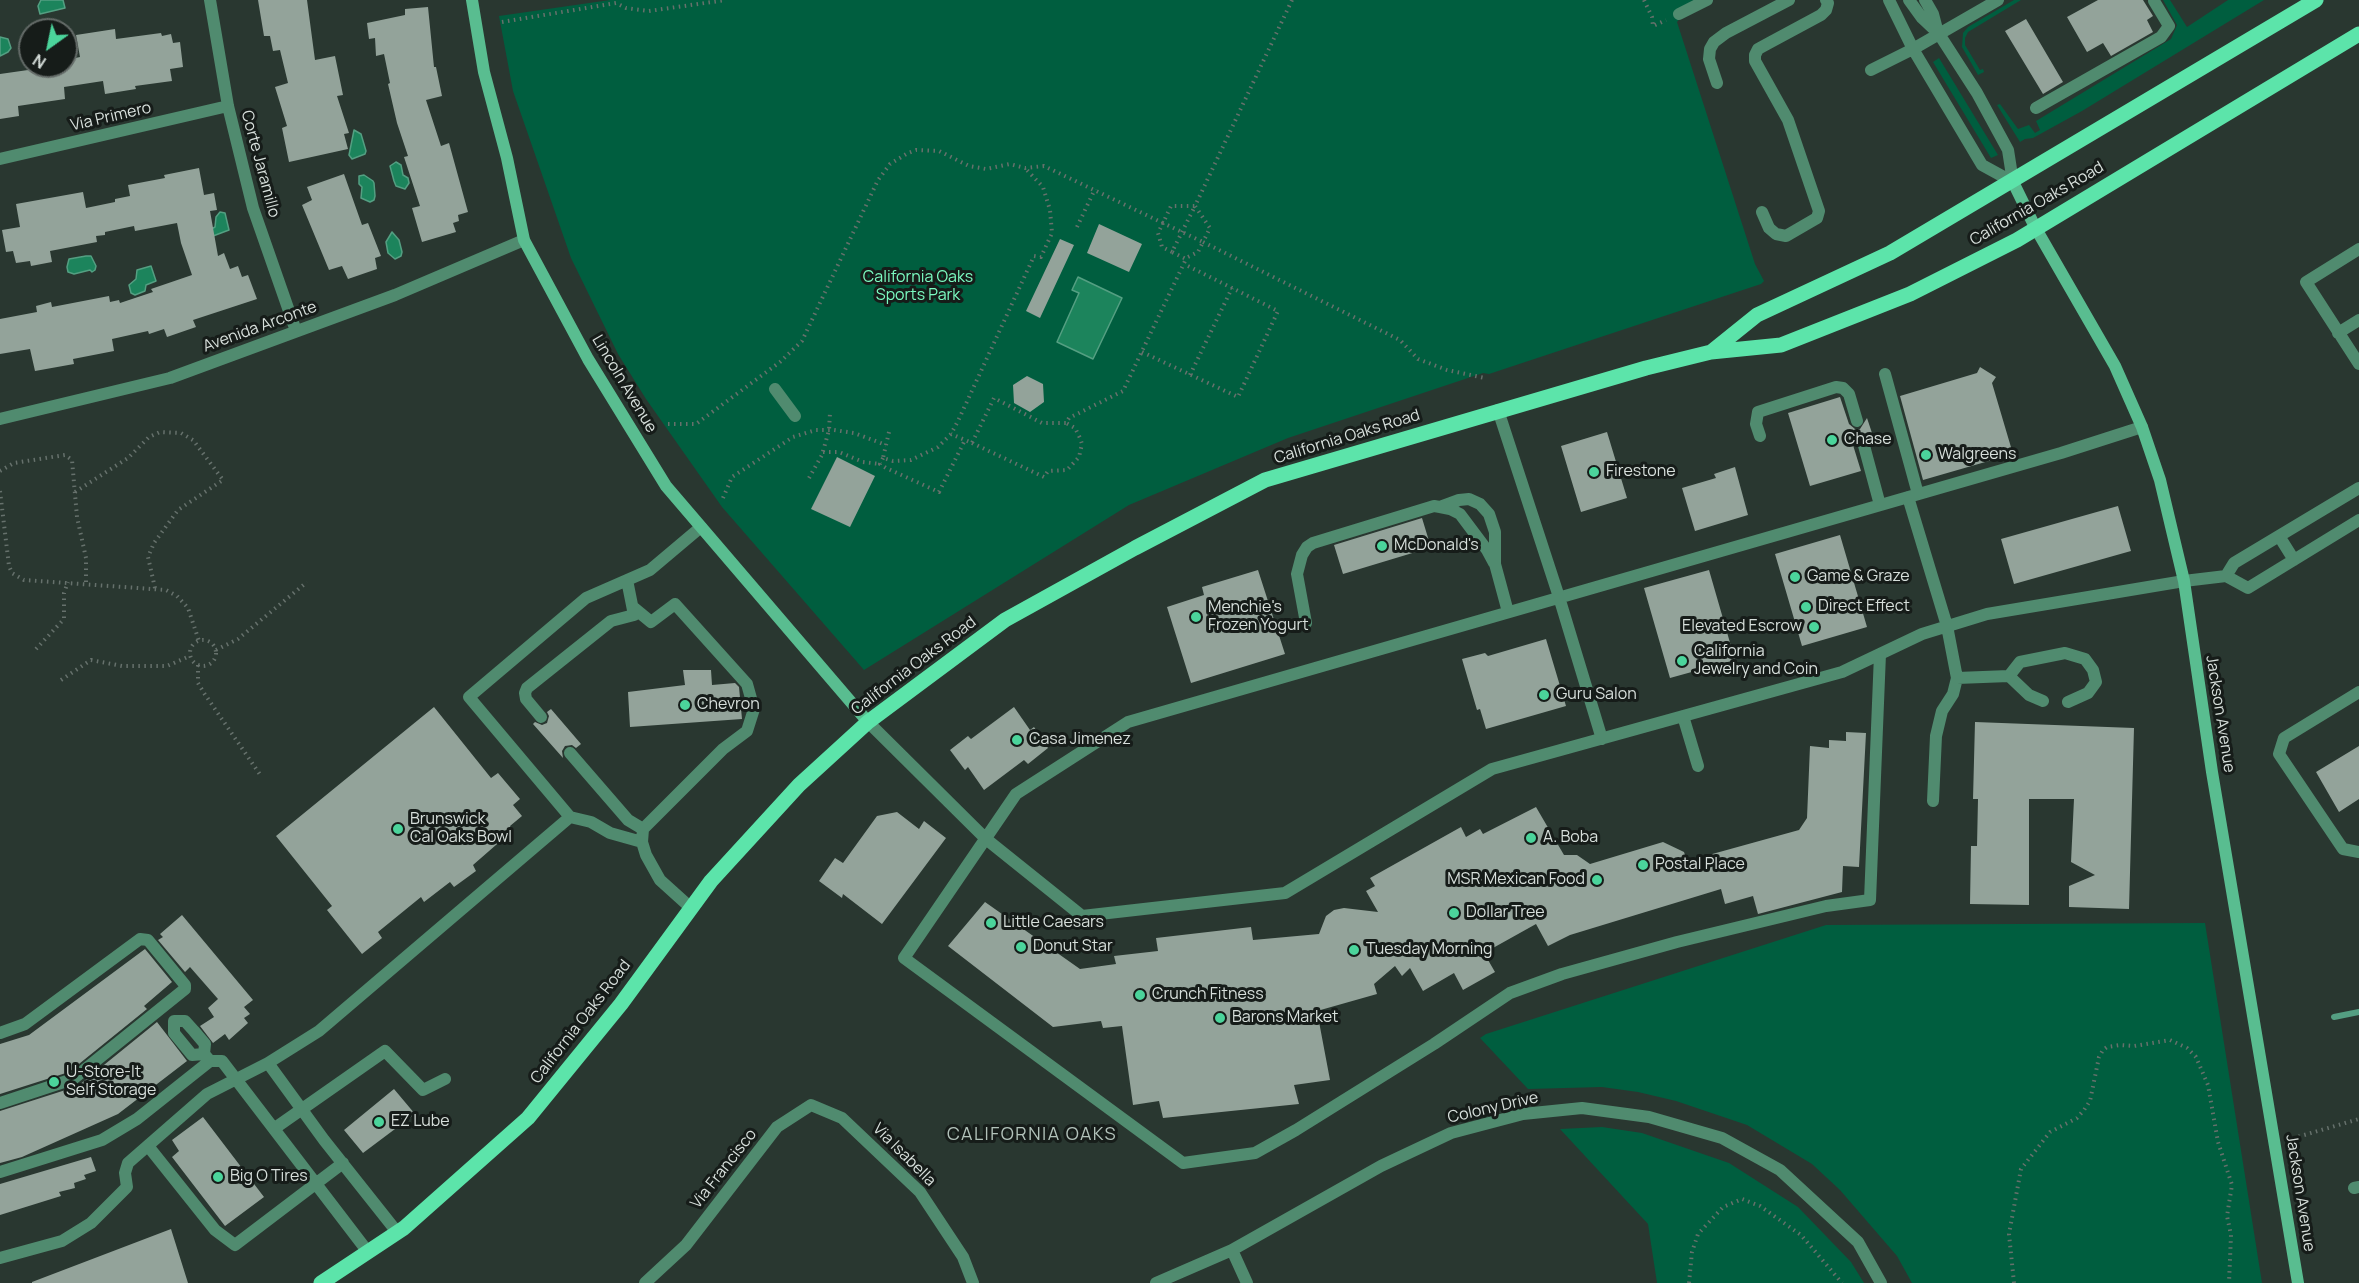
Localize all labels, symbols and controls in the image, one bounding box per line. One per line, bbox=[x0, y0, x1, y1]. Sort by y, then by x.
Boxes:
north arrow bbox=[18, 18, 78, 78]
text: N bbox=[28, 49, 50, 74]
street label: Via Primero bbox=[69, 98, 153, 136]
street label: Corte Jaramillo bbox=[236, 108, 284, 220]
street label: California Oaks Road bbox=[1967, 158, 2107, 250]
park label: California Oaks Sports Park bbox=[863, 268, 973, 306]
street label: Avenida Arconte bbox=[200, 297, 320, 357]
street label: Lincoln Avenue bbox=[587, 332, 661, 436]
street label: California Oaks Road bbox=[1272, 406, 1422, 468]
place label: Chase bbox=[1844, 430, 1892, 450]
marker: Chase bbox=[1825, 433, 1839, 447]
place label: Walgreens bbox=[1938, 445, 2016, 465]
marker: Walgreens bbox=[1919, 448, 1933, 462]
place label: Firestone bbox=[1606, 462, 1676, 482]
marker: Firestone bbox=[1587, 465, 1601, 479]
place label: McDonald's bbox=[1394, 536, 1479, 556]
marker: McDonald's bbox=[1375, 539, 1389, 553]
place label: Game & Graze bbox=[1807, 567, 1910, 587]
marker: Game & Graze bbox=[1788, 570, 1802, 584]
place label: Direct Effect bbox=[1818, 597, 1910, 617]
place label: Menchie's Frozen Yogurt bbox=[1208, 598, 1309, 636]
marker: Direct Effect bbox=[1799, 600, 1813, 614]
marker: Menchie's Frozen Yogurt bbox=[1189, 610, 1203, 624]
street label: California Oaks Road bbox=[848, 613, 980, 719]
place label: Elevated Escrow bbox=[1682, 617, 1802, 637]
marker: Elevated Escrow bbox=[1807, 620, 1821, 634]
place label: California Jewelry and Coin bbox=[1694, 642, 1818, 680]
marker: California Jewelry and Coin bbox=[1675, 654, 1689, 668]
street label: Jackson Avenue bbox=[2201, 654, 2239, 774]
place label: Guru Salon bbox=[1556, 685, 1637, 705]
marker: Guru Salon bbox=[1537, 688, 1551, 702]
place label: Chevron bbox=[697, 695, 760, 715]
marker: Chevron bbox=[678, 698, 692, 712]
place label: Casa Jimenez bbox=[1029, 730, 1131, 750]
marker: Casa Jimenez bbox=[1010, 733, 1024, 747]
place label: Brunswick Cal Oaks Bowl bbox=[410, 810, 512, 848]
marker: Brunswick Cal Oaks Bowl bbox=[391, 822, 405, 836]
place label: A. Boba bbox=[1543, 828, 1598, 848]
marker: A. Boba bbox=[1524, 831, 1538, 845]
place label: Postal Place bbox=[1655, 855, 1745, 875]
marker: Postal Place bbox=[1636, 858, 1650, 872]
place label: MSR Mexican Food bbox=[1447, 870, 1585, 890]
marker: MSR Mexican Food bbox=[1590, 873, 1604, 887]
place label: Dollar Tree bbox=[1466, 903, 1545, 923]
marker: Dollar Tree bbox=[1447, 906, 1461, 920]
place label: Little Caesars bbox=[1003, 913, 1104, 933]
marker: Little Caesars bbox=[984, 916, 998, 930]
place label: Donut Star bbox=[1033, 937, 1113, 957]
marker: Donut Star bbox=[1014, 940, 1028, 954]
place label: Tuesday Morning bbox=[1366, 940, 1492, 960]
marker: Tuesday Morning bbox=[1347, 943, 1361, 957]
street label: California Oaks Road bbox=[527, 956, 635, 1088]
place label: Crunch Fitness bbox=[1152, 985, 1264, 1005]
marker: Crunch Fitness bbox=[1133, 988, 1147, 1002]
place label: Barons Market bbox=[1232, 1008, 1339, 1028]
marker: Barons Market bbox=[1213, 1011, 1227, 1025]
place label: U-Store-It Self Storage bbox=[66, 1063, 156, 1101]
marker: U-Store-It Self Storage bbox=[47, 1075, 61, 1089]
street label: Colony Drive bbox=[1446, 1088, 1540, 1128]
place label: EZ Lube bbox=[391, 1112, 450, 1132]
marker: EZ Lube bbox=[372, 1115, 386, 1129]
street label: Via Isabella bbox=[868, 1119, 940, 1191]
district label: CALIFORNIA OAKS bbox=[947, 1124, 1117, 1146]
street label: Via Francisco bbox=[687, 1125, 761, 1213]
street label: Jackson Avenue bbox=[2281, 1133, 2319, 1253]
place label: Big O Tires bbox=[230, 1167, 308, 1187]
marker: Big O Tires bbox=[211, 1170, 225, 1184]

